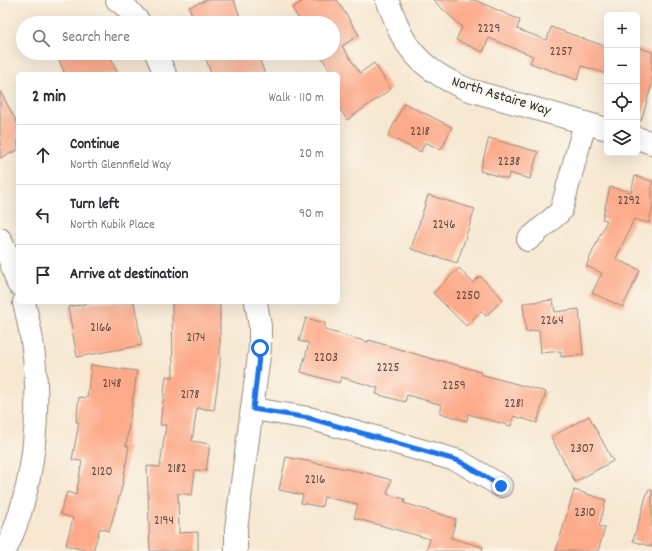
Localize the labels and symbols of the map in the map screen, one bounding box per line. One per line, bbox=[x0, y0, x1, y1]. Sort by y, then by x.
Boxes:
house number: 2229 bbox=[478, 20, 501, 39]
house number: 2257 bbox=[550, 43, 572, 62]
street label: North Astaire Way bbox=[449, 71, 554, 123]
house number: 2218 bbox=[410, 123, 430, 142]
house number: 2238 bbox=[498, 153, 520, 172]
house number: 2292 bbox=[618, 192, 641, 211]
house number: 2246 bbox=[432, 216, 456, 235]
house number: 2250 bbox=[456, 287, 480, 306]
house number: 2264 bbox=[540, 312, 564, 331]
house number: 2166 bbox=[90, 319, 112, 338]
house number: 2174 bbox=[187, 329, 205, 348]
route start bbox=[251, 339, 269, 357]
house number: 2203 bbox=[314, 349, 338, 368]
house number: 2225 bbox=[376, 359, 400, 378]
house number: 2148 bbox=[102, 375, 122, 394]
house number: 2259 bbox=[442, 377, 466, 396]
house number: 2178 bbox=[181, 386, 199, 405]
house number: 2281 bbox=[504, 395, 524, 414]
house number: 2307 bbox=[570, 440, 594, 459]
house number: 2182 bbox=[167, 460, 187, 479]
house number: 2120 bbox=[91, 463, 113, 482]
house number: 2216 bbox=[305, 471, 325, 490]
route end bbox=[492, 477, 510, 495]
house number: 2310 bbox=[574, 504, 596, 523]
house number: 2194 bbox=[154, 512, 174, 531]

